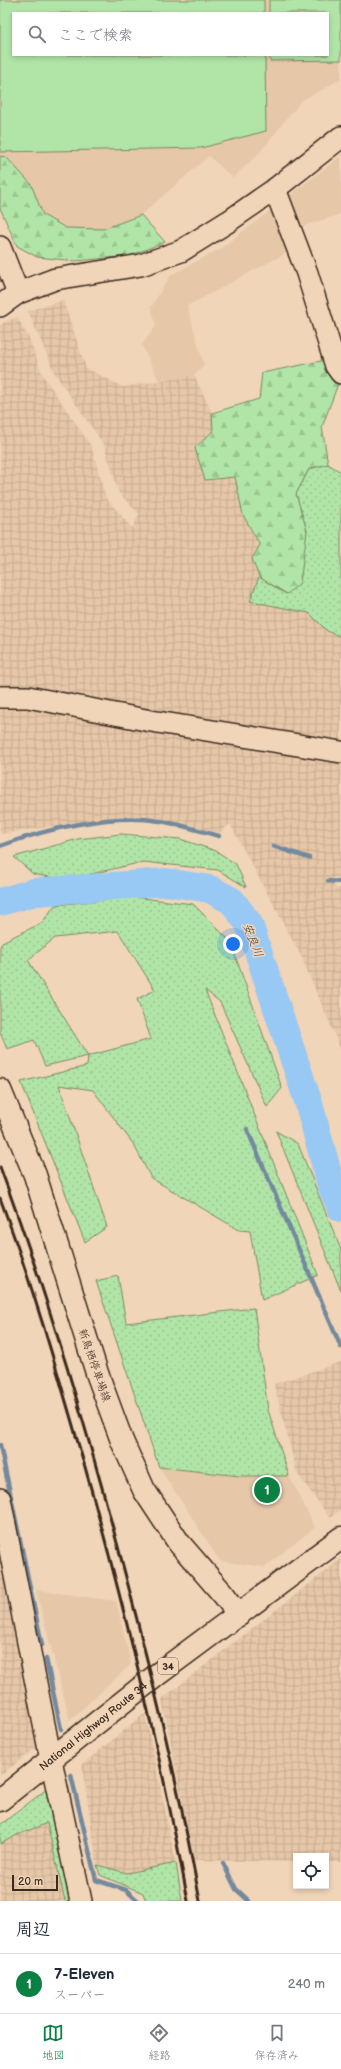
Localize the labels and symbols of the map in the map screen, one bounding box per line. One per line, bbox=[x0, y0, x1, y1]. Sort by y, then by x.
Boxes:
water label: 安良川 bbox=[239, 921, 266, 960]
your location bbox=[223, 934, 243, 954]
street label: 新鳥栖停車場線 bbox=[76, 1327, 113, 1404]
pin: 1 bbox=[254, 1475, 280, 1505]
road number: 34 bbox=[158, 1658, 178, 1674]
street label: National Highway Route 34 bbox=[37, 1679, 150, 1773]
scale bar bbox=[12, 1873, 58, 1892]

